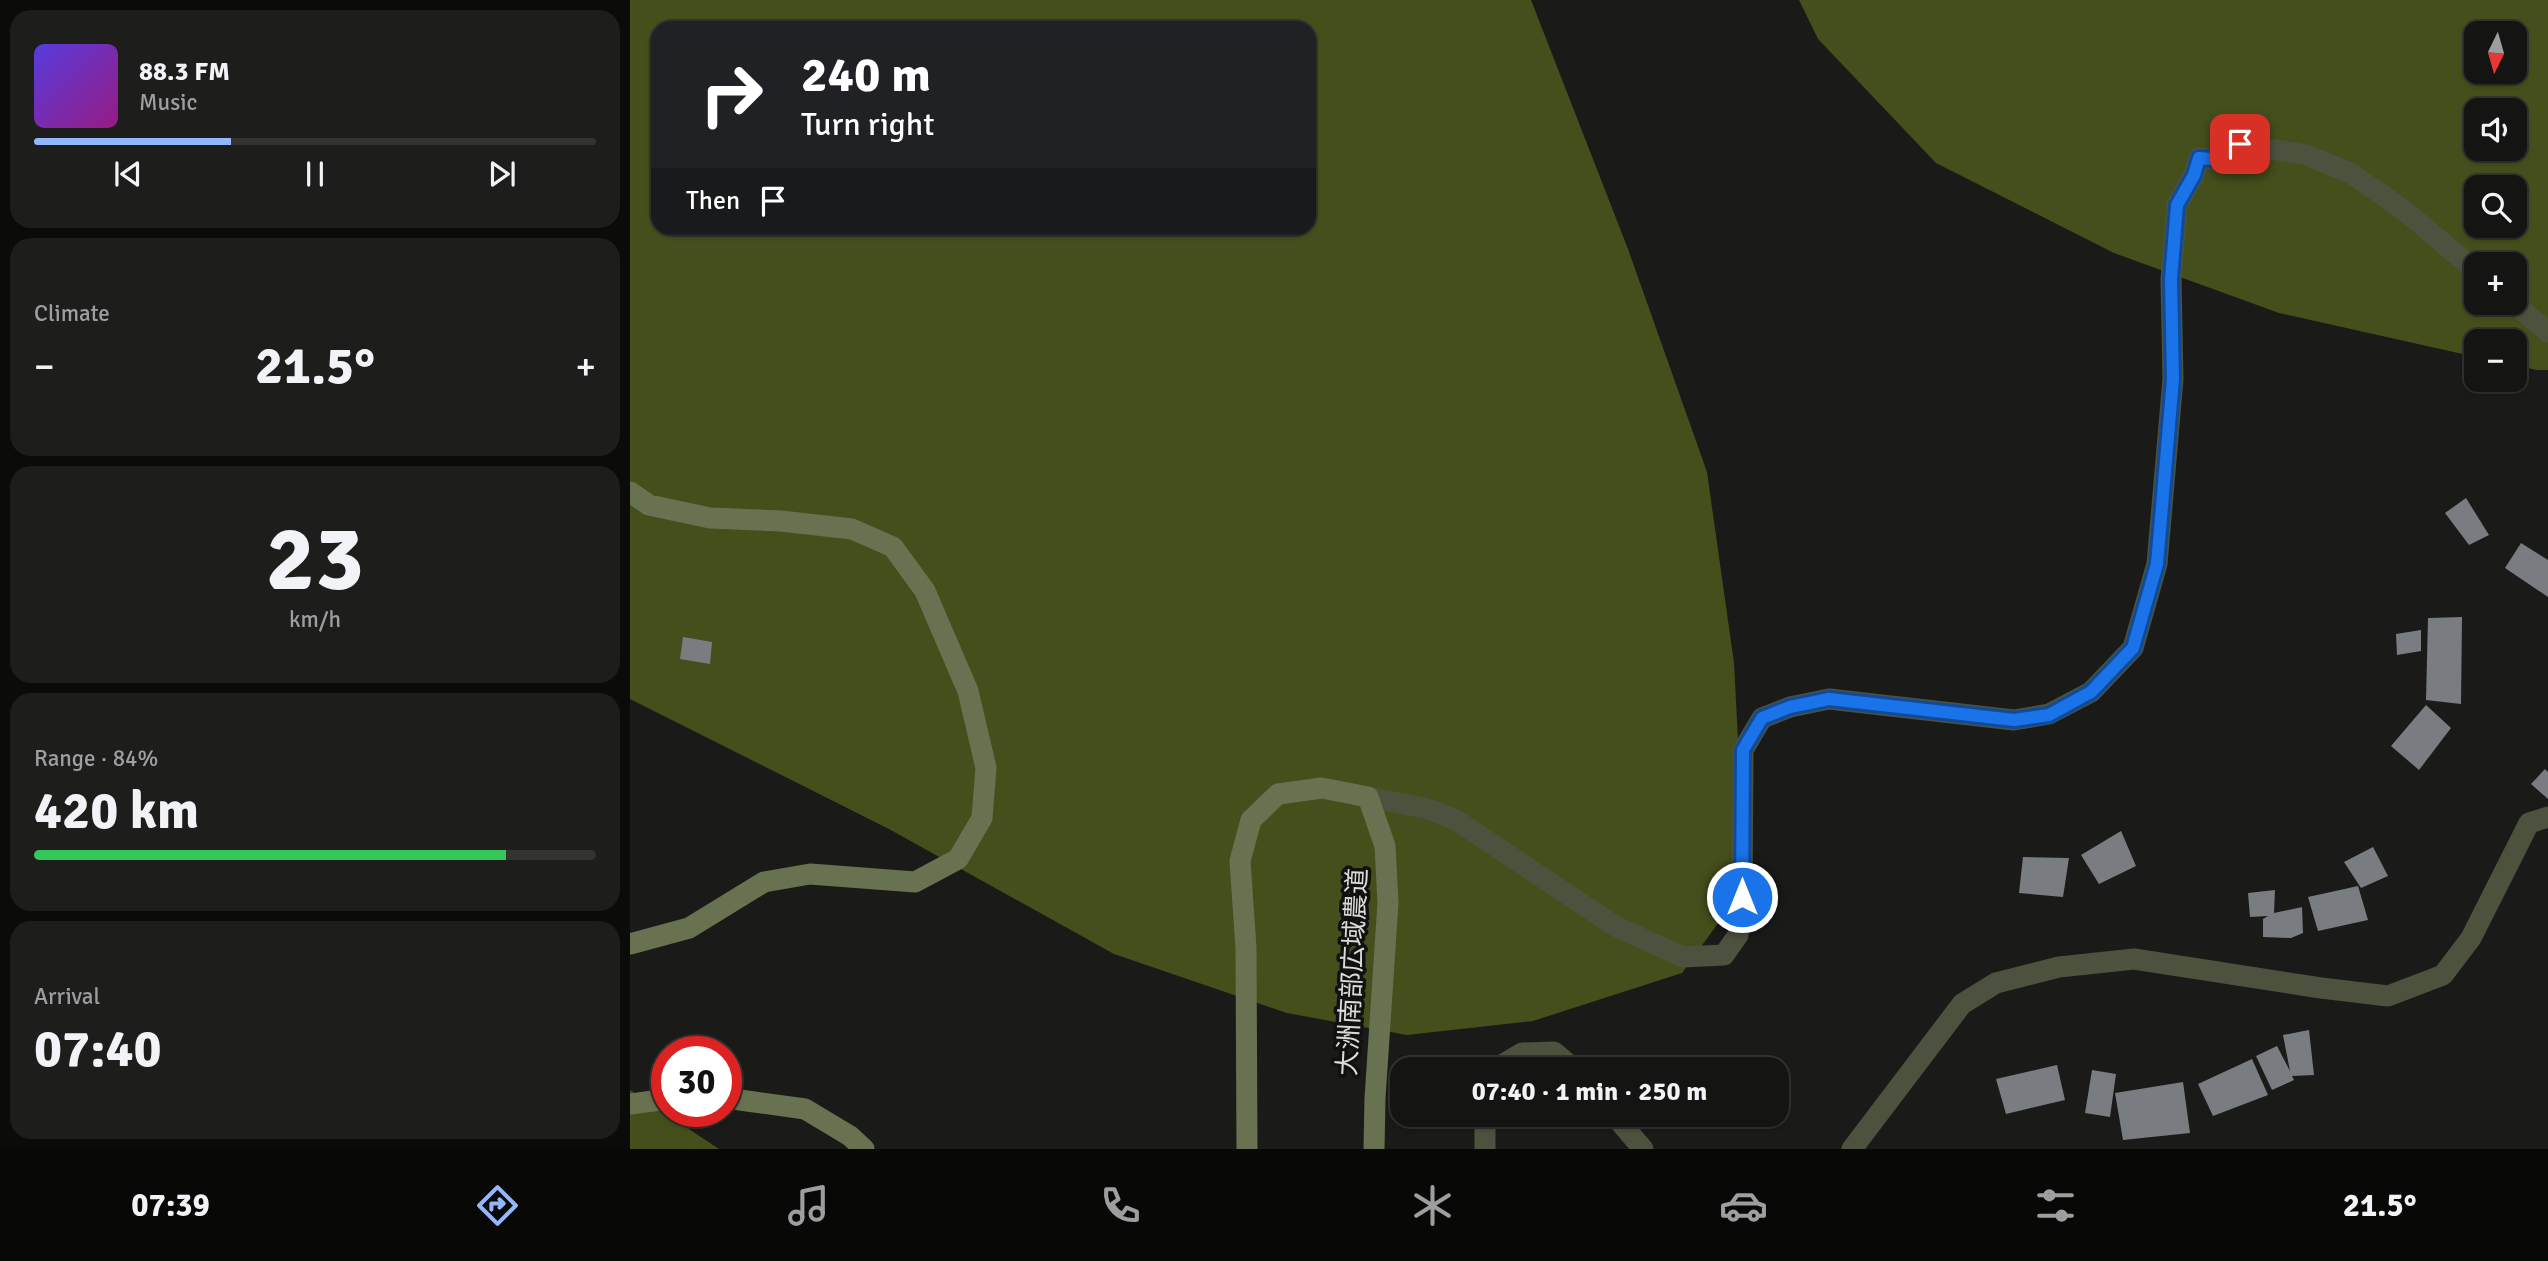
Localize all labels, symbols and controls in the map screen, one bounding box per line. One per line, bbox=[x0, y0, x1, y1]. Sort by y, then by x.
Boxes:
north arrow bbox=[2464, 21, 2527, 84]
map controls bbox=[2464, 21, 2527, 392]
text: 240 m bbox=[801, 45, 931, 105]
icon: right bbox=[686, 49, 777, 140]
text: 88.3 FM bbox=[139, 56, 230, 88]
text: Music bbox=[139, 88, 197, 117]
button: sound bbox=[2464, 98, 2527, 161]
text: Turn right bbox=[801, 105, 934, 144]
pin bbox=[2210, 114, 2270, 174]
icon: arrive bbox=[2221, 125, 2259, 163]
icon: previous bbox=[109, 155, 147, 193]
icon: pause bbox=[296, 155, 334, 193]
icon: next bbox=[483, 155, 521, 193]
button: search bbox=[2464, 175, 2527, 238]
icon: arrive bbox=[754, 182, 792, 220]
text: Then bbox=[686, 185, 740, 217]
button: + bbox=[2464, 252, 2527, 315]
text: Climate bbox=[34, 299, 110, 328]
button: − bbox=[2464, 329, 2527, 392]
text: 21.5° bbox=[255, 334, 375, 398]
text: − bbox=[34, 343, 55, 390]
text: + bbox=[575, 343, 596, 390]
text: 23 bbox=[266, 503, 364, 616]
text: km/h bbox=[289, 605, 341, 634]
text: Range · 84% bbox=[34, 744, 158, 773]
text: 420 km bbox=[34, 779, 199, 843]
position arrow bbox=[1705, 860, 1779, 934]
street label: 大洲南部広域農道 bbox=[1332, 867, 1374, 1077]
text: Arrival bbox=[34, 982, 100, 1011]
text: 07:40 bbox=[34, 1017, 162, 1081]
speed limit sign: 30 bbox=[651, 1036, 742, 1127]
text: 07:40 · 1 min · 250 m bbox=[1472, 1076, 1707, 1108]
icon: directions bbox=[473, 1181, 522, 1230]
icon: music bbox=[784, 1181, 833, 1230]
icon: phone bbox=[1096, 1181, 1145, 1230]
icon: climate bbox=[1408, 1181, 1457, 1230]
icon: car bbox=[1719, 1181, 1768, 1230]
icon: filters bbox=[2031, 1181, 2080, 1230]
text: 07:39 bbox=[131, 1186, 210, 1225]
text: 21.5° bbox=[2343, 1186, 2417, 1225]

